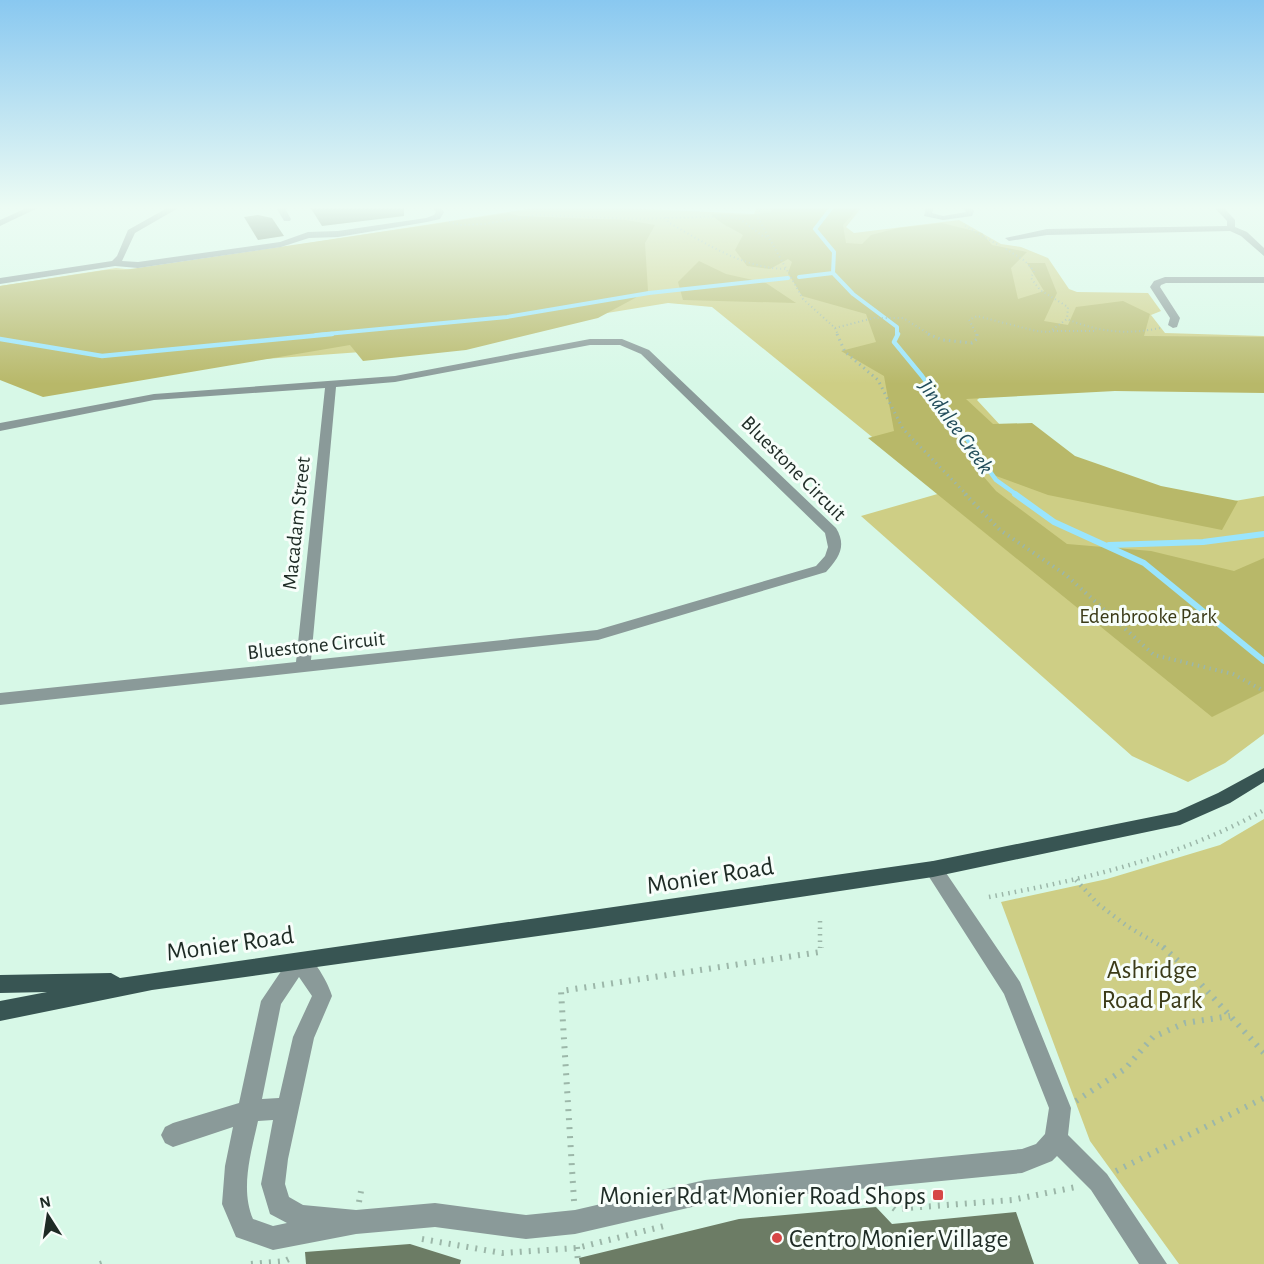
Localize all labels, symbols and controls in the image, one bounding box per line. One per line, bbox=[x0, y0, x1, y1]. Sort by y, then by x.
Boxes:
water label: Jindalee Creek bbox=[914, 375, 998, 478]
street label: Bluestone Circuit bbox=[737, 412, 850, 525]
street label: Macadam Street bbox=[279, 455, 314, 591]
park label: Edenbrooke Park bbox=[1079, 606, 1217, 627]
street label: Bluestone Circuit bbox=[246, 628, 386, 663]
street label: Monier Road bbox=[645, 853, 776, 899]
street label: Monier Road bbox=[165, 922, 296, 966]
park label: Ashridge Road Park bbox=[1102, 957, 1203, 1013]
place label: Monier Rd at Monier Road Shops bbox=[599, 1183, 926, 1209]
north arrow bbox=[18, 1186, 78, 1246]
marker: Monier Rd at Monier Road Shops bbox=[931, 1188, 945, 1202]
text: N bbox=[38, 1193, 52, 1211]
place label: Centro Monier Village bbox=[789, 1226, 1008, 1252]
marker: Centro Monier Village bbox=[770, 1231, 784, 1245]

